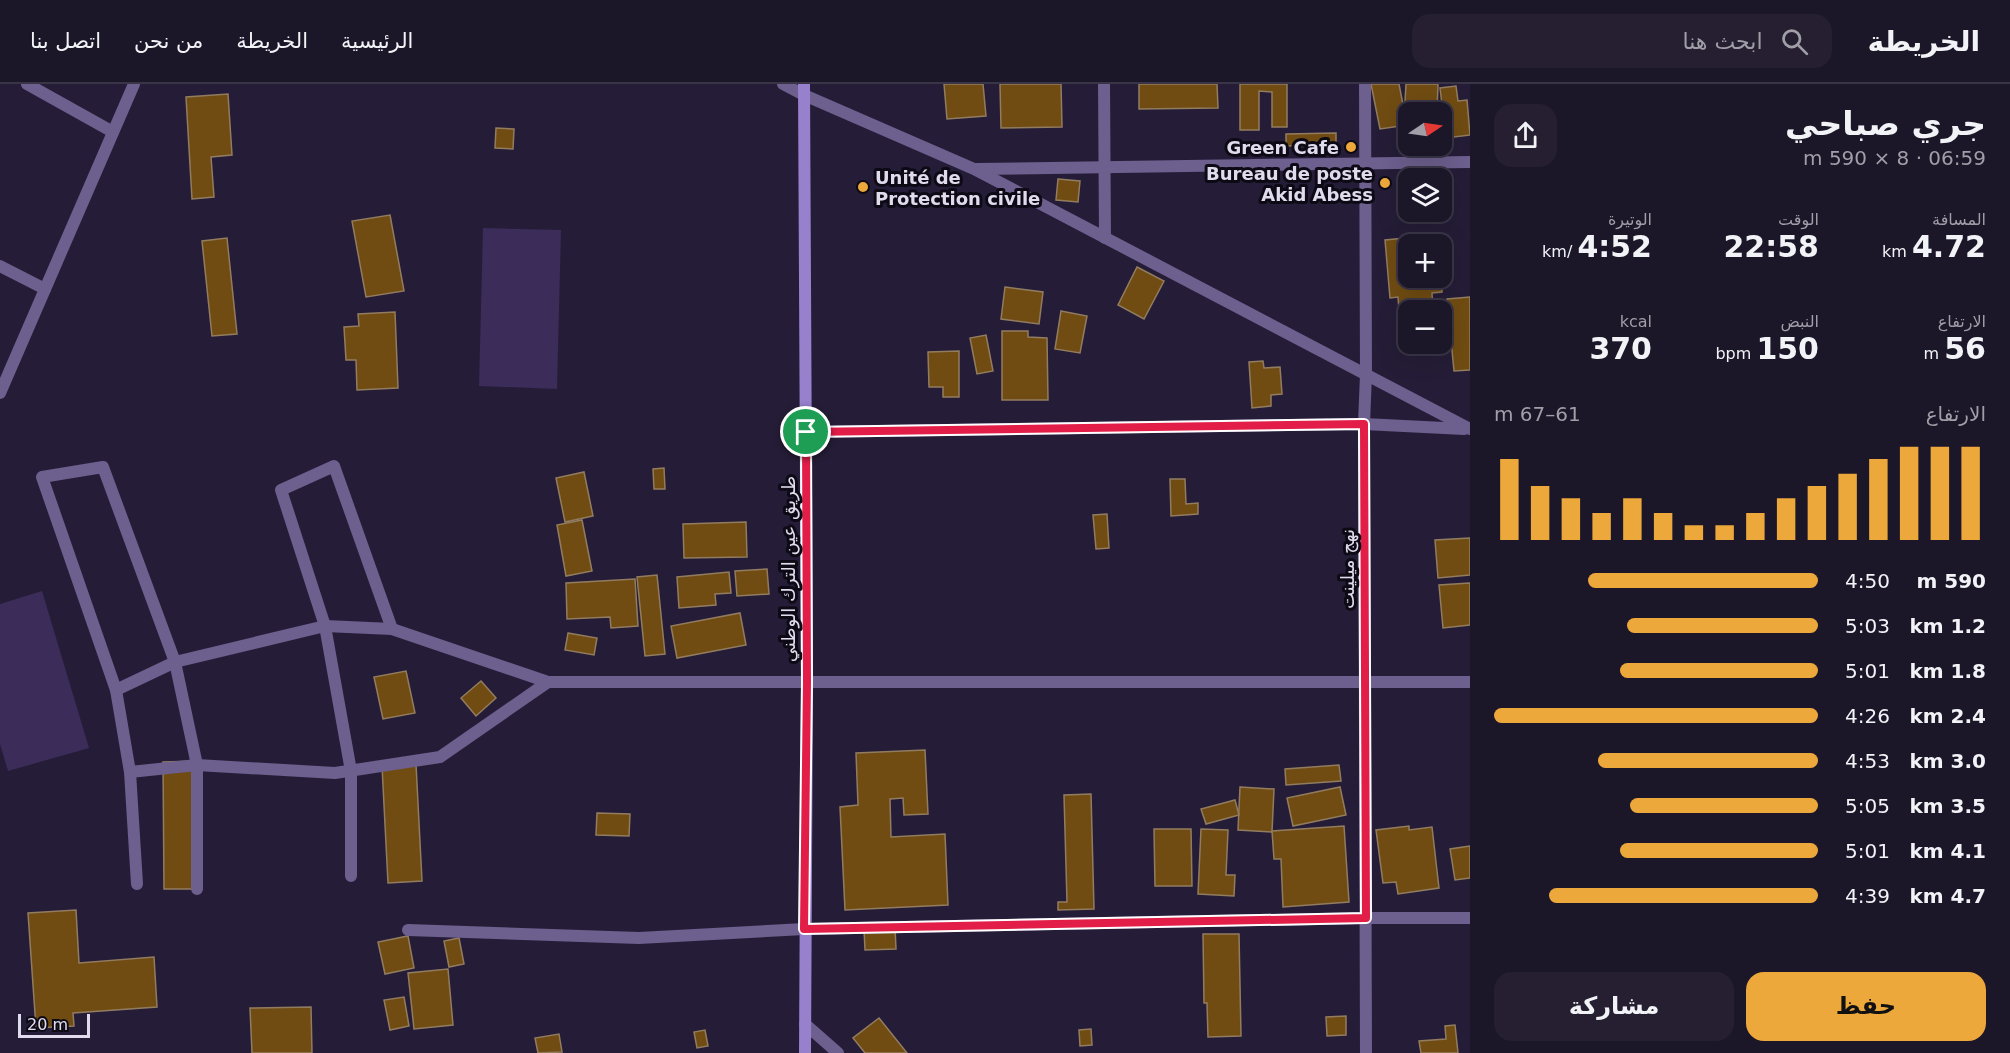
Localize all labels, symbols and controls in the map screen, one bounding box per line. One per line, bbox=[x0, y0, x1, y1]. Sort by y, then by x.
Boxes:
search box bbox=[1412, 14, 1832, 68]
icon: search bbox=[1778, 25, 1811, 58]
text: الخريطة bbox=[1868, 25, 1980, 58]
text: اتصل بنا bbox=[30, 29, 101, 53]
text: من نحن bbox=[134, 29, 203, 53]
text: الخريطة bbox=[236, 29, 308, 53]
text: الرئيسية bbox=[341, 29, 413, 53]
text: ابحث هنا bbox=[1683, 29, 1763, 54]
north arrow bbox=[1398, 102, 1452, 156]
map controls bbox=[1398, 102, 1452, 354]
button: share bbox=[1494, 104, 1557, 167]
text: جري صباحي bbox=[1785, 104, 1986, 143]
place label: Green Cafe bbox=[1226, 137, 1339, 158]
marker: Green Cafe bbox=[1344, 140, 1358, 154]
text: 06:59 · 8 × 590 m bbox=[1803, 146, 1986, 170]
place label: Bureau de poste Akid Abess bbox=[1206, 163, 1373, 205]
place label: Unité de Protection civile bbox=[875, 167, 1040, 209]
button: layers bbox=[1398, 168, 1452, 222]
marker: Bureau de poste Akid Abess bbox=[1378, 176, 1392, 190]
marker: Unité de Protection civile bbox=[856, 180, 870, 194]
text: الوتيرة bbox=[1608, 210, 1652, 229]
text: الوقت bbox=[1778, 210, 1819, 229]
text: المسافة bbox=[1932, 210, 1986, 229]
text: 4:52 bbox=[1577, 229, 1652, 264]
text: 22:58 bbox=[1724, 229, 1819, 264]
text: 4.72 bbox=[1912, 229, 1986, 264]
button: + bbox=[1398, 234, 1452, 288]
text: /km bbox=[1542, 242, 1577, 261]
text: km bbox=[1882, 242, 1912, 261]
button: − bbox=[1398, 300, 1452, 354]
text: kcal bbox=[1620, 312, 1652, 331]
text: النبض bbox=[1780, 312, 1819, 331]
text: الارتفاع bbox=[1938, 312, 1986, 331]
text: 370 bbox=[1589, 331, 1652, 366]
text: 150 bbox=[1756, 331, 1819, 366]
text: 56 bbox=[1944, 331, 1986, 366]
text: bpm bbox=[1715, 344, 1756, 363]
text: m bbox=[1924, 344, 1944, 363]
text: 61–67 m bbox=[1494, 402, 1581, 426]
text: الارتفاع bbox=[1926, 402, 1986, 426]
pin bbox=[780, 406, 831, 457]
icon: arrive bbox=[789, 415, 822, 448]
street label: طريق عين الترك الوطني bbox=[778, 476, 800, 662]
street label: نهج ميلينت bbox=[1337, 529, 1359, 609]
text: 4:50 bbox=[1845, 569, 1890, 593]
text: 590 m bbox=[1916, 569, 1986, 593]
text: 5:03 bbox=[1845, 614, 1890, 638]
text: 1.2 km bbox=[1909, 614, 1986, 638]
text: 5:01 bbox=[1845, 659, 1890, 683]
text: 1.8 km bbox=[1909, 659, 1986, 683]
text: 4:26 bbox=[1845, 704, 1890, 728]
text: 2.4 km bbox=[1909, 704, 1986, 728]
text: 4:53 bbox=[1845, 749, 1890, 773]
text: 3.0 km bbox=[1909, 749, 1986, 773]
text: 5:05 bbox=[1845, 794, 1890, 818]
text: 3.5 km bbox=[1909, 794, 1986, 818]
text: 5:01 bbox=[1845, 839, 1890, 863]
text: 4.1 km bbox=[1909, 839, 1986, 863]
text: 4:39 bbox=[1845, 884, 1890, 908]
text: 4.7 km bbox=[1909, 884, 1986, 908]
button: مشاركة bbox=[1494, 972, 1734, 1041]
button: حفظ bbox=[1746, 972, 1986, 1041]
scale bar bbox=[18, 1011, 90, 1038]
text: 20 m bbox=[27, 1015, 68, 1034]

